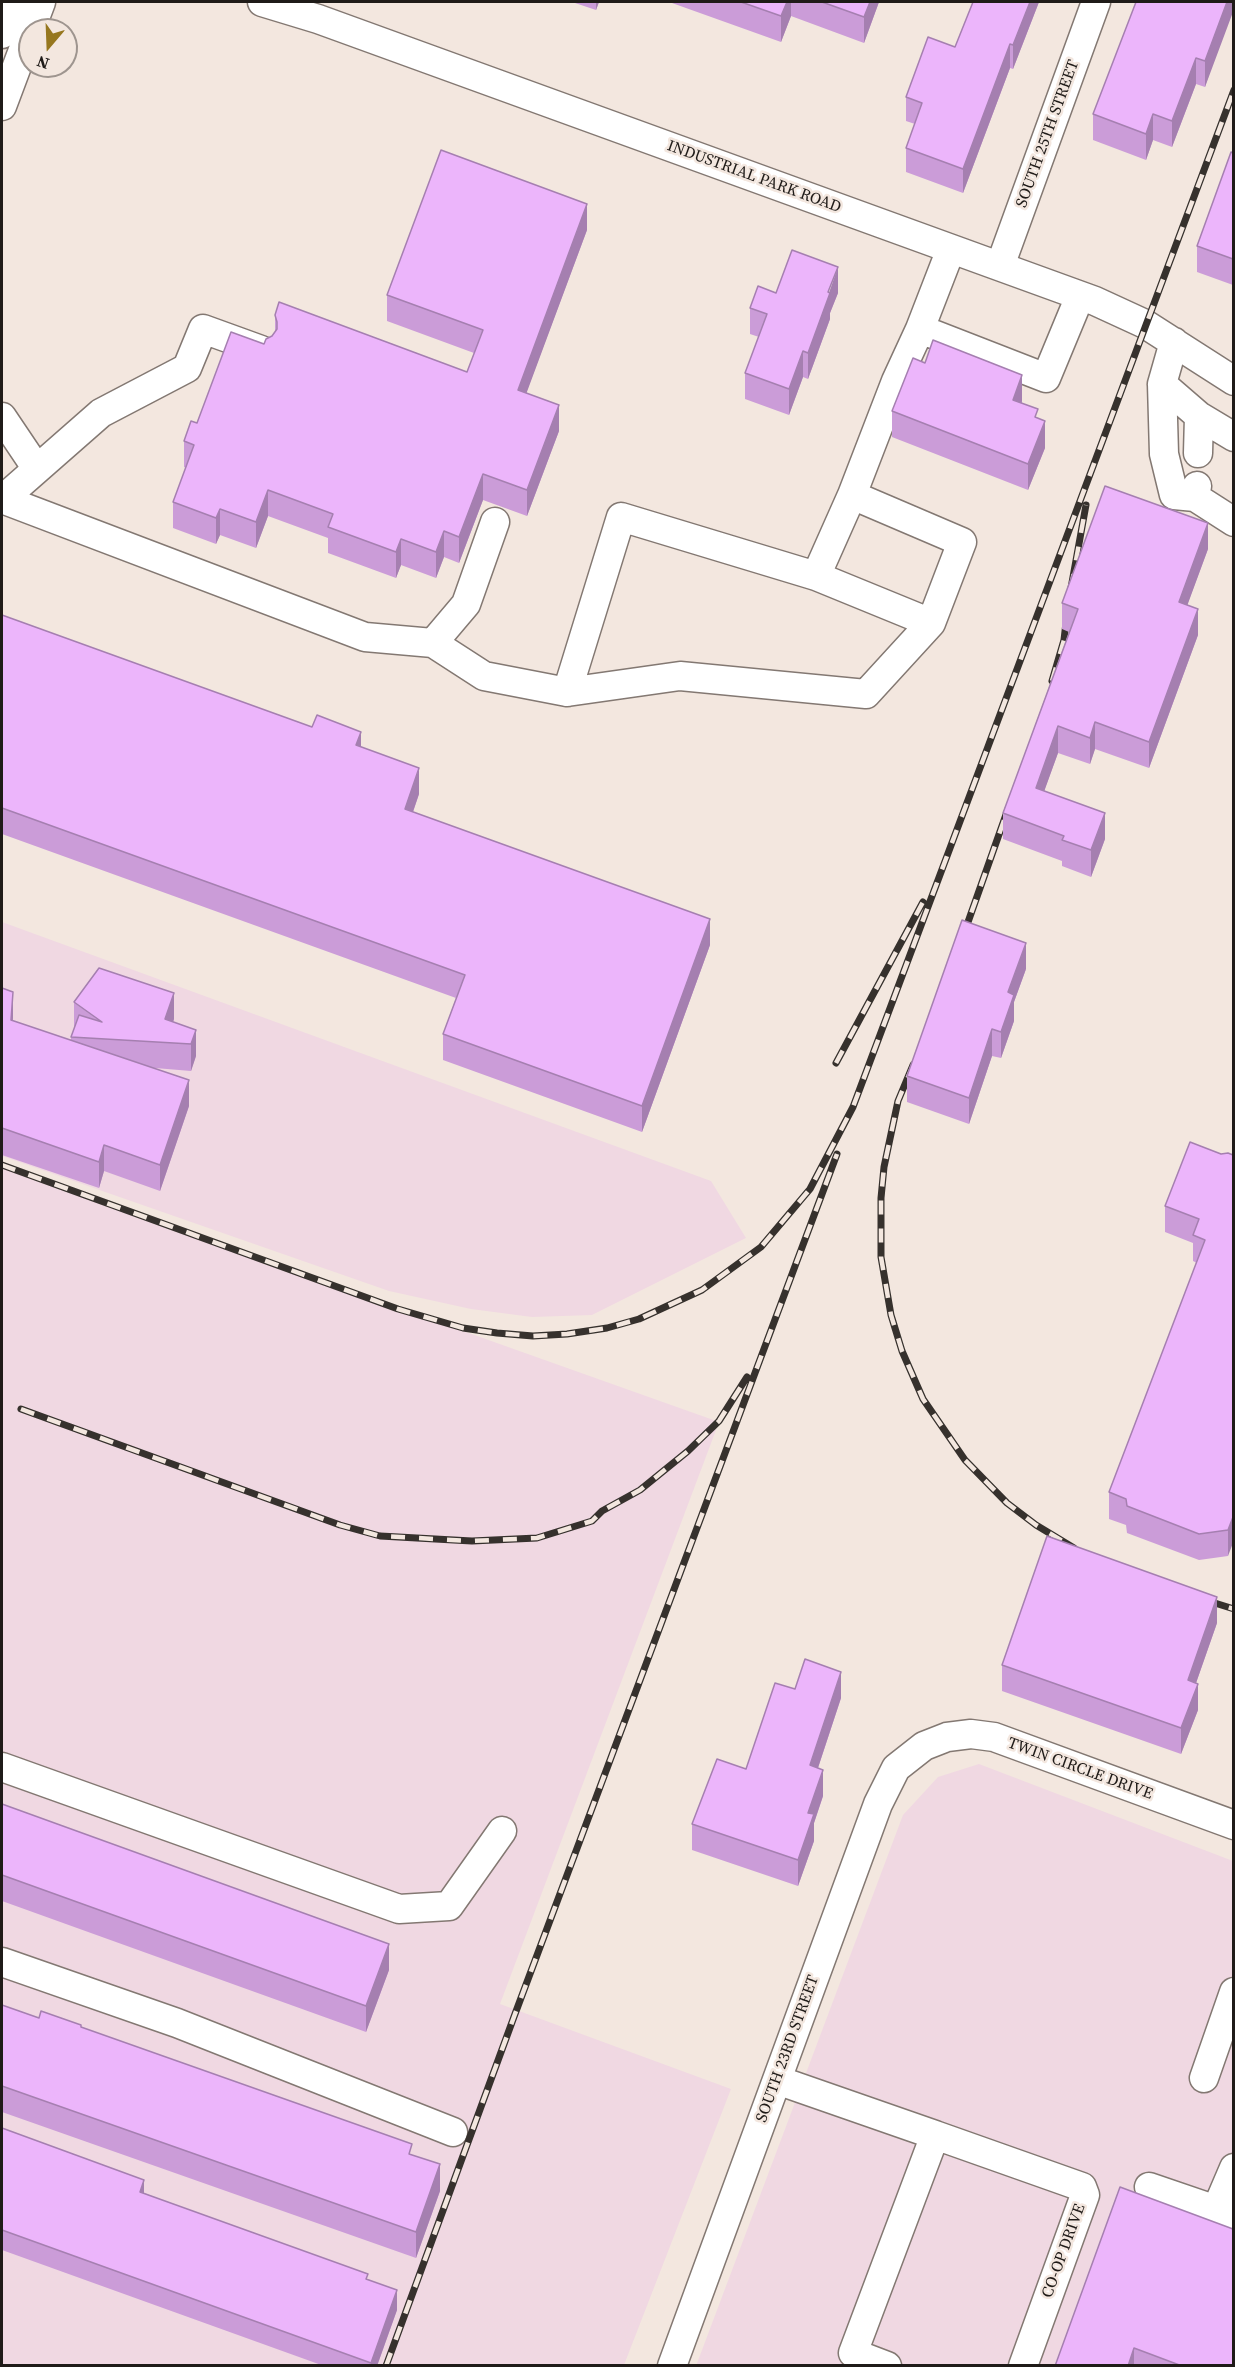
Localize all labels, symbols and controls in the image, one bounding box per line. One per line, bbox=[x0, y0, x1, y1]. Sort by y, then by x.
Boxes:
north arrow bbox=[18, 18, 78, 78]
text: N bbox=[34, 51, 52, 75]
street label: SOUTH 25TH STREET bbox=[1012, 58, 1084, 210]
street label: INDUSTRIAL PARK ROAD bbox=[664, 137, 844, 217]
street label: TWIN CIRCLE DRIVE bbox=[1005, 1734, 1155, 1804]
street label: SOUTH 23RD STREET bbox=[752, 1973, 824, 2125]
street label: CO-OP DRIVE bbox=[1038, 2201, 1090, 2301]

